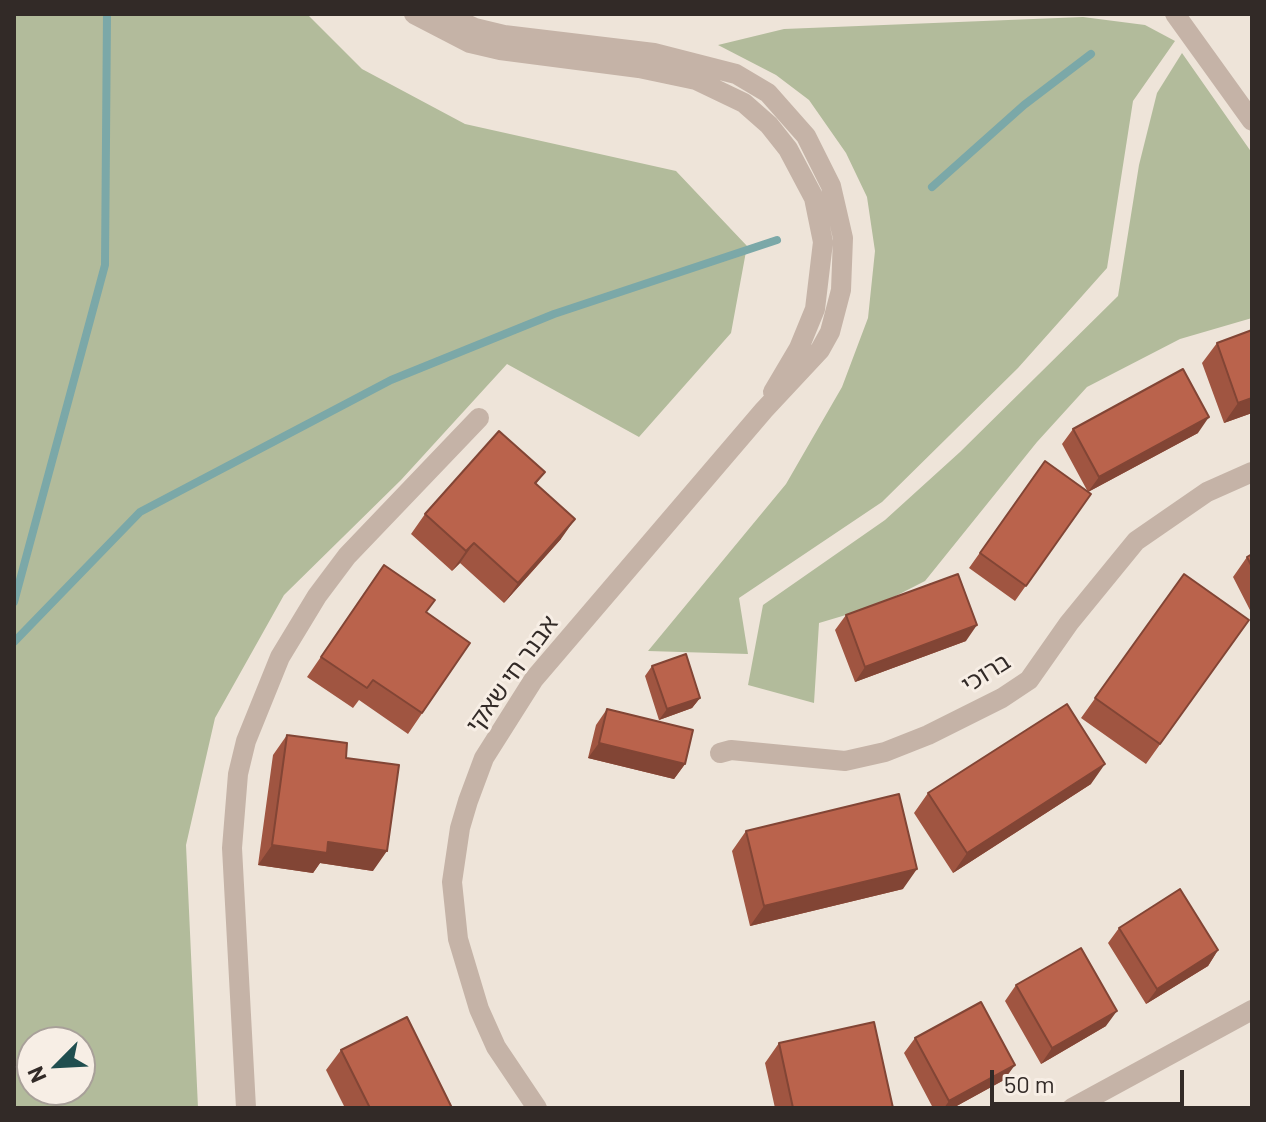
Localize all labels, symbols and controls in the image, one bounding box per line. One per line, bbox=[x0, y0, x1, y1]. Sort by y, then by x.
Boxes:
street label: אבנר חי שאקי bbox=[460, 610, 564, 738]
street label: ברוכי bbox=[956, 647, 1016, 699]
north arrow bbox=[16, 1026, 96, 1106]
scale bar bbox=[994, 1054, 1188, 1104]
text: N bbox=[21, 1063, 51, 1087]
text: 50 m bbox=[1004, 1069, 1055, 1098]

